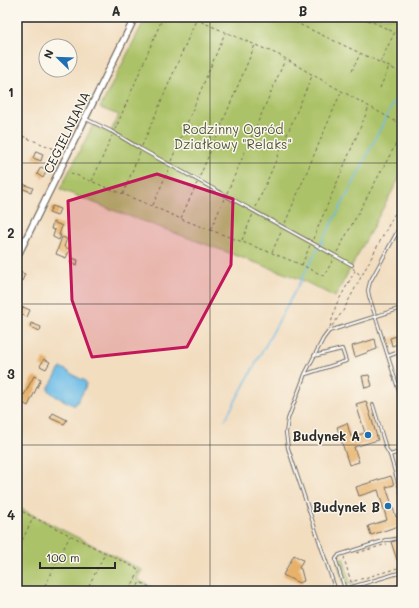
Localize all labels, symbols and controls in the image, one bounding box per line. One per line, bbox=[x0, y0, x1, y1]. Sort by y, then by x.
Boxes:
text: A bbox=[111, 2, 121, 19]
text: B bbox=[299, 2, 308, 19]
north arrow bbox=[38, 38, 78, 78]
text: N bbox=[40, 47, 57, 61]
text: 1 bbox=[8, 83, 14, 100]
street label: CEGIELNIANA bbox=[39, 88, 93, 176]
park label: Rodzinny Ogród Działkowy "Relaks" bbox=[174, 120, 292, 152]
text: 2 bbox=[7, 224, 15, 241]
text: 3 bbox=[7, 365, 15, 382]
place label: Budynek A bbox=[293, 427, 360, 445]
marker: Budynek A bbox=[363, 430, 373, 440]
place label: Budynek B bbox=[313, 498, 380, 516]
marker: Budynek B bbox=[383, 501, 393, 511]
text: 4 bbox=[7, 506, 15, 523]
scale bar bbox=[40, 544, 115, 570]
text: 100 m bbox=[46, 549, 80, 565]

